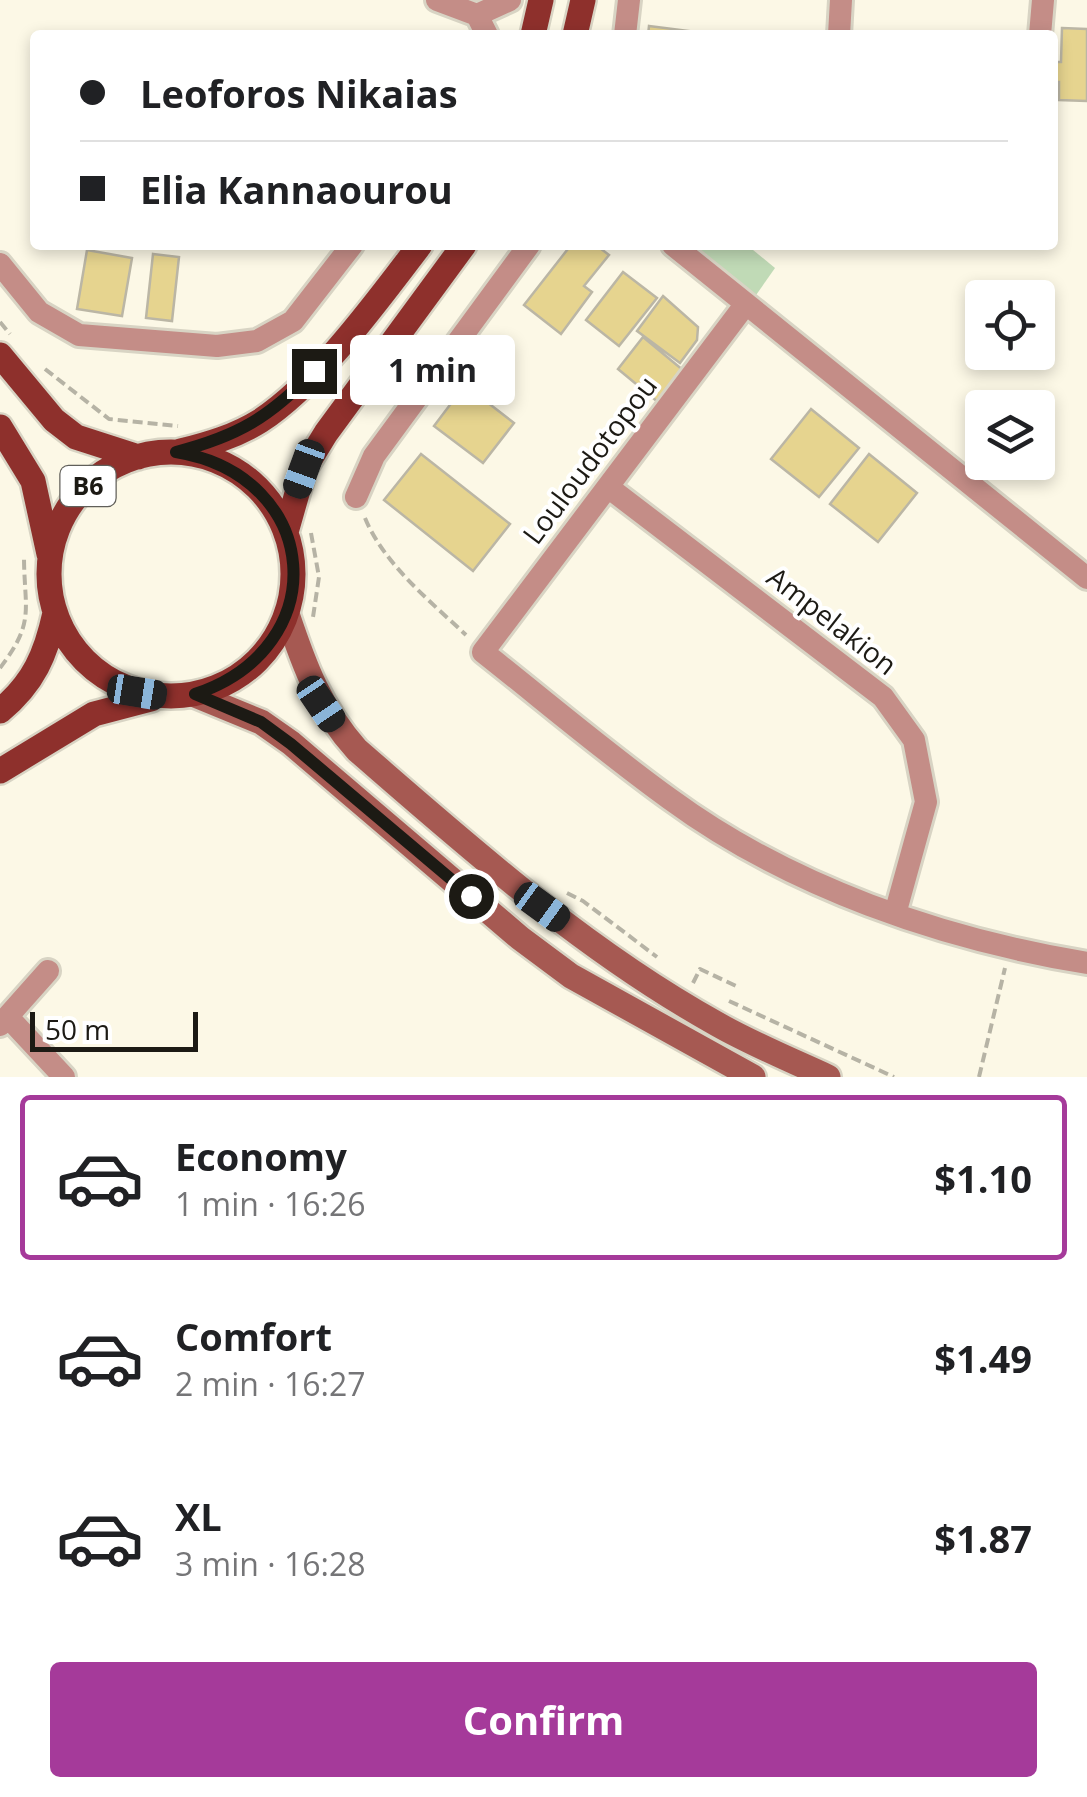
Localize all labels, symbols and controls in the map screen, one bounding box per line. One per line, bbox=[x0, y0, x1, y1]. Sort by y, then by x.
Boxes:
text: Leoforos Nikaias bbox=[140, 67, 458, 119]
text: Elia Kannaourou bbox=[140, 163, 453, 215]
map controls bbox=[965, 280, 1055, 480]
button: locate bbox=[965, 280, 1055, 370]
callout: 1 min bbox=[349, 336, 514, 406]
text: 1 min bbox=[388, 348, 477, 391]
route end bbox=[292, 349, 337, 394]
street label: Louloudotopou bbox=[513, 367, 665, 551]
button: layers bbox=[965, 390, 1055, 480]
car bbox=[280, 436, 328, 502]
road number: B6 bbox=[61, 466, 116, 506]
street label: Ampelakion bbox=[760, 558, 905, 683]
car bbox=[292, 671, 350, 737]
car bbox=[105, 672, 169, 712]
route start bbox=[449, 874, 494, 919]
car bbox=[509, 877, 575, 937]
scale bar bbox=[30, 1007, 198, 1052]
text: 50 m bbox=[45, 1010, 110, 1048]
text: Economy bbox=[175, 1130, 347, 1182]
icon: car bbox=[55, 1133, 145, 1223]
text: $1.10 bbox=[934, 1152, 1032, 1204]
text: 1 min · 16:26 bbox=[175, 1182, 366, 1225]
text: Comfort bbox=[175, 1310, 332, 1362]
icon: car bbox=[55, 1313, 145, 1403]
text: $1.49 bbox=[934, 1332, 1032, 1384]
text: 2 min · 16:27 bbox=[175, 1362, 366, 1405]
text: XL bbox=[175, 1490, 222, 1542]
icon: car bbox=[55, 1493, 145, 1583]
text: $1.87 bbox=[934, 1512, 1032, 1564]
text: 3 min · 16:28 bbox=[175, 1542, 366, 1585]
button: Confirm bbox=[50, 1662, 1037, 1777]

